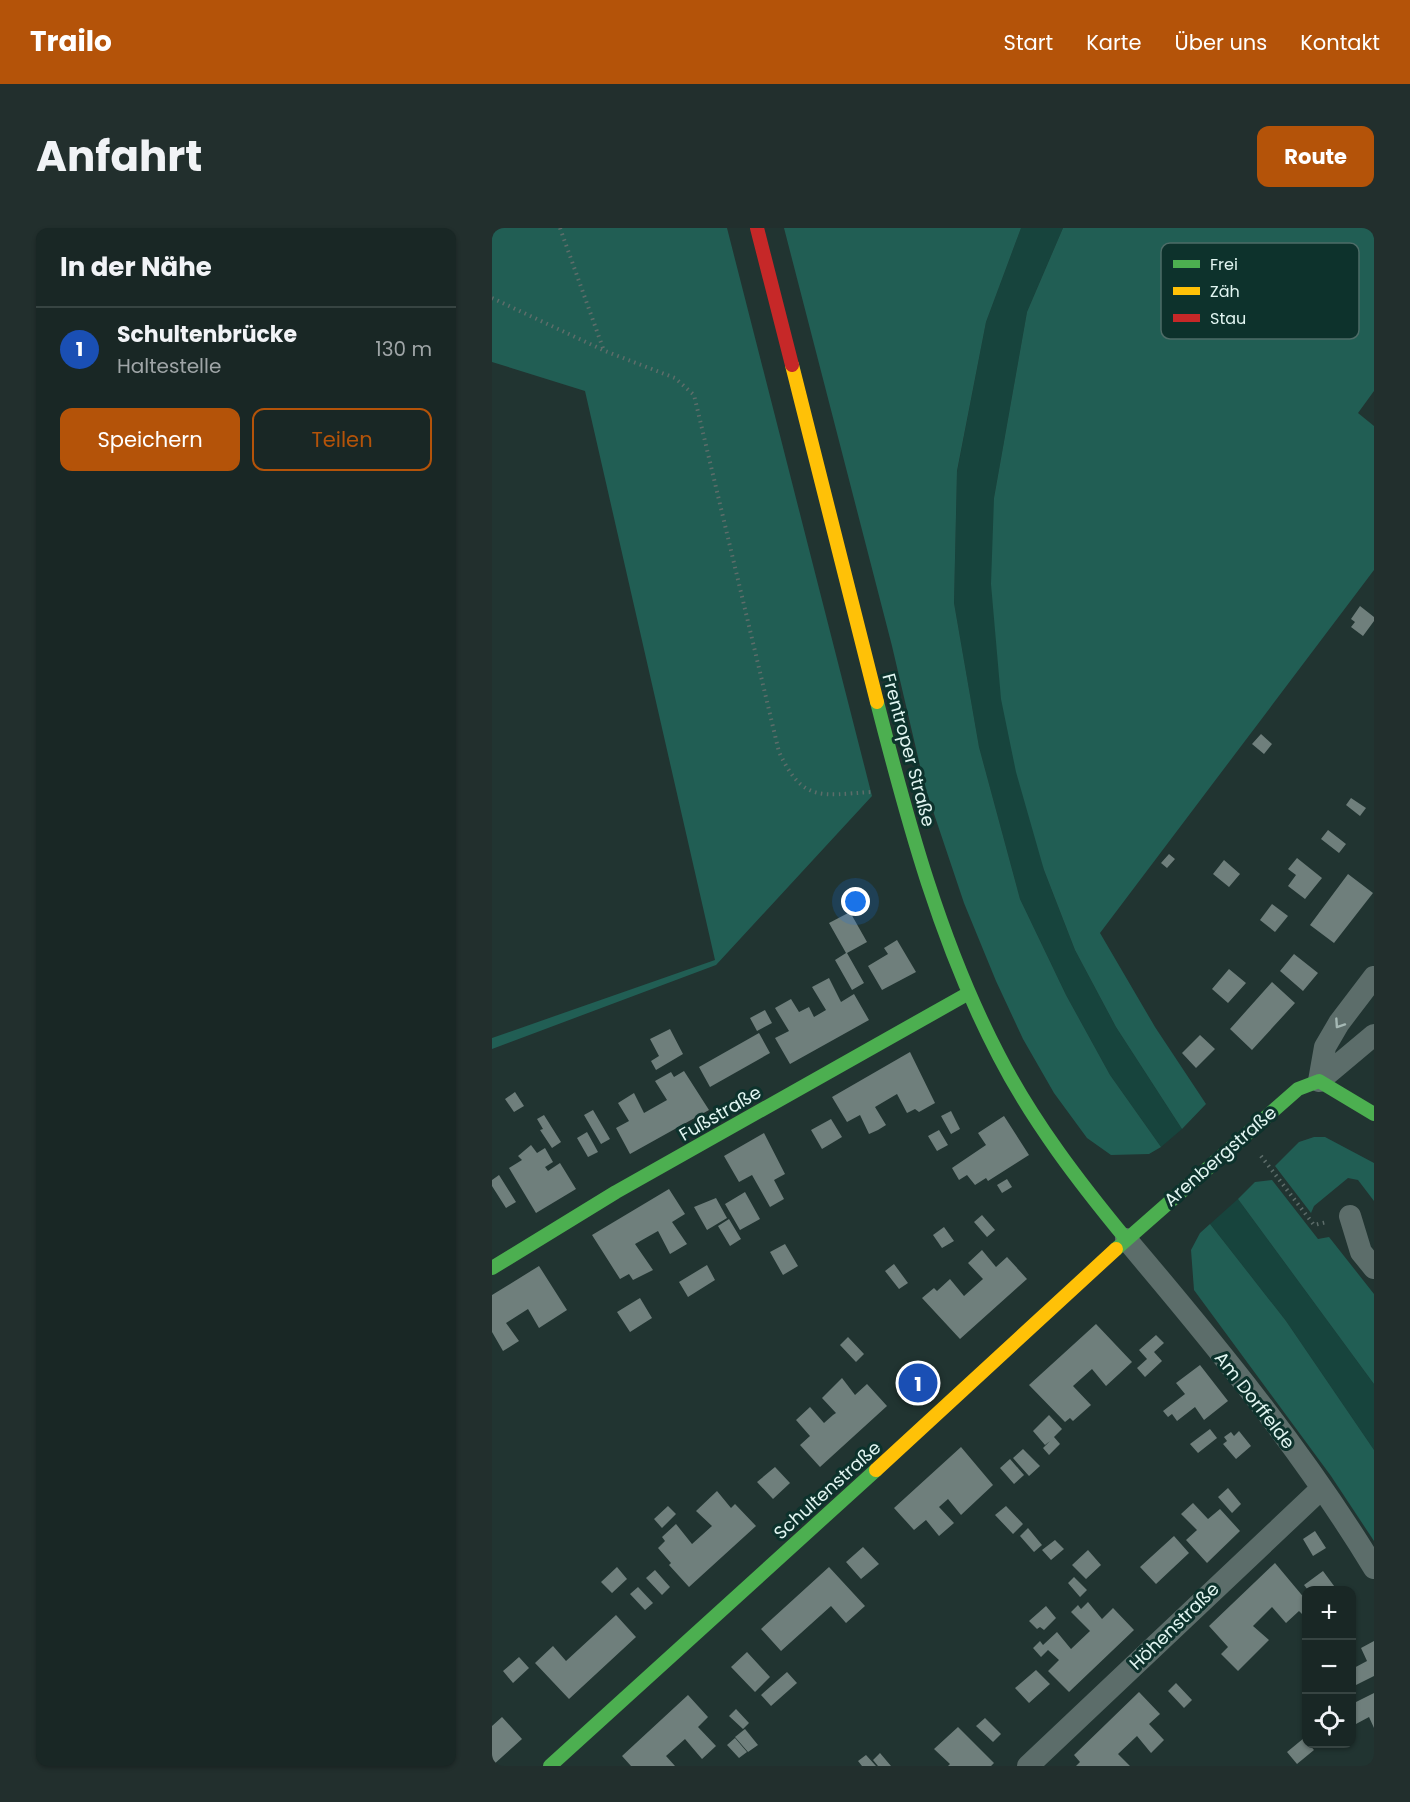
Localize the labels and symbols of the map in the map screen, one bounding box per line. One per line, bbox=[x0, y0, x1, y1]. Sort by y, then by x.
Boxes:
legend bbox=[1161, 243, 1359, 339]
text: Frei bbox=[1210, 253, 1238, 276]
text: Zäh bbox=[1210, 280, 1240, 303]
text: Stau bbox=[1210, 307, 1246, 330]
street label: Frentroper Straße bbox=[877, 671, 941, 829]
your location bbox=[841, 887, 870, 916]
one-way arrow bbox=[1335, 1017, 1346, 1028]
street label: Fußstraße bbox=[674, 1079, 766, 1147]
street label: Arenbergstraße bbox=[1158, 1100, 1282, 1212]
street label: Am Dorffelde bbox=[1209, 1346, 1301, 1454]
pin: 1 bbox=[898, 1360, 938, 1406]
street label: Schultenstraße bbox=[768, 1435, 886, 1545]
street label: Höhenstraße bbox=[1123, 1577, 1225, 1675]

